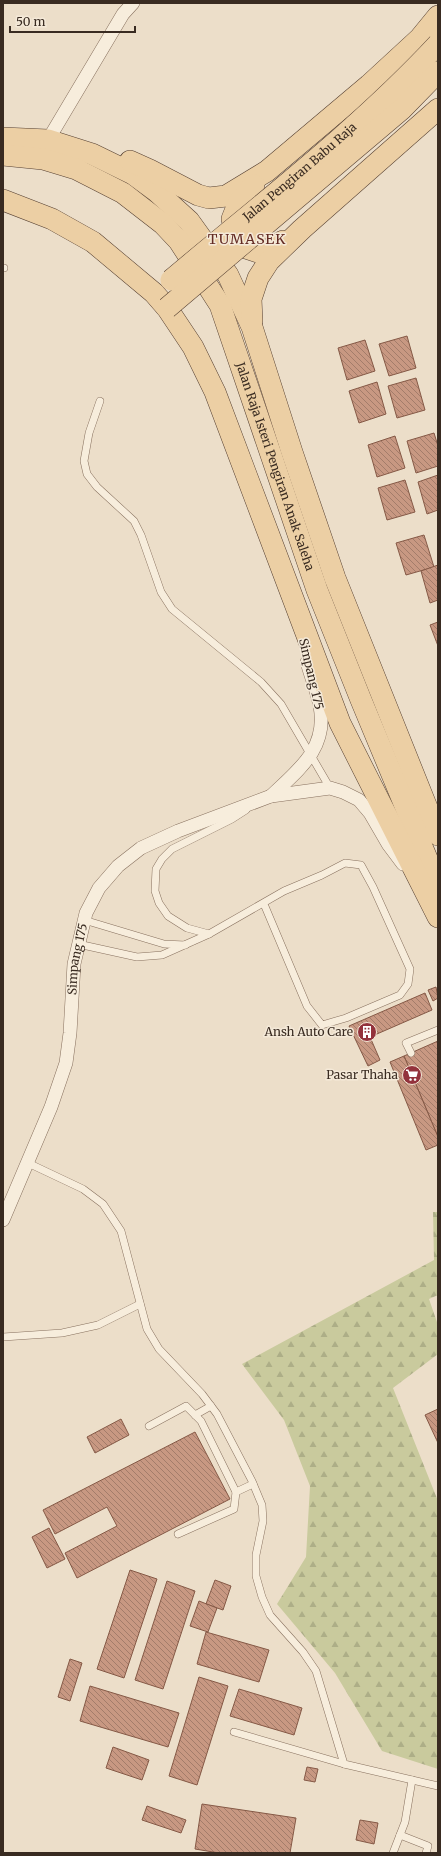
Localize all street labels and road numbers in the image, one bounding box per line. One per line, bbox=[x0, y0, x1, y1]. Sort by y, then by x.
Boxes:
street label: Jalan Pengiran Babu Raja bbox=[239, 119, 360, 225]
street label: Jalan Raja Isteri Pengiran Anak Saleha bbox=[233, 359, 318, 573]
street label: Simpang 175 bbox=[296, 637, 327, 711]
street label: Simpang 175 bbox=[64, 922, 90, 995]

